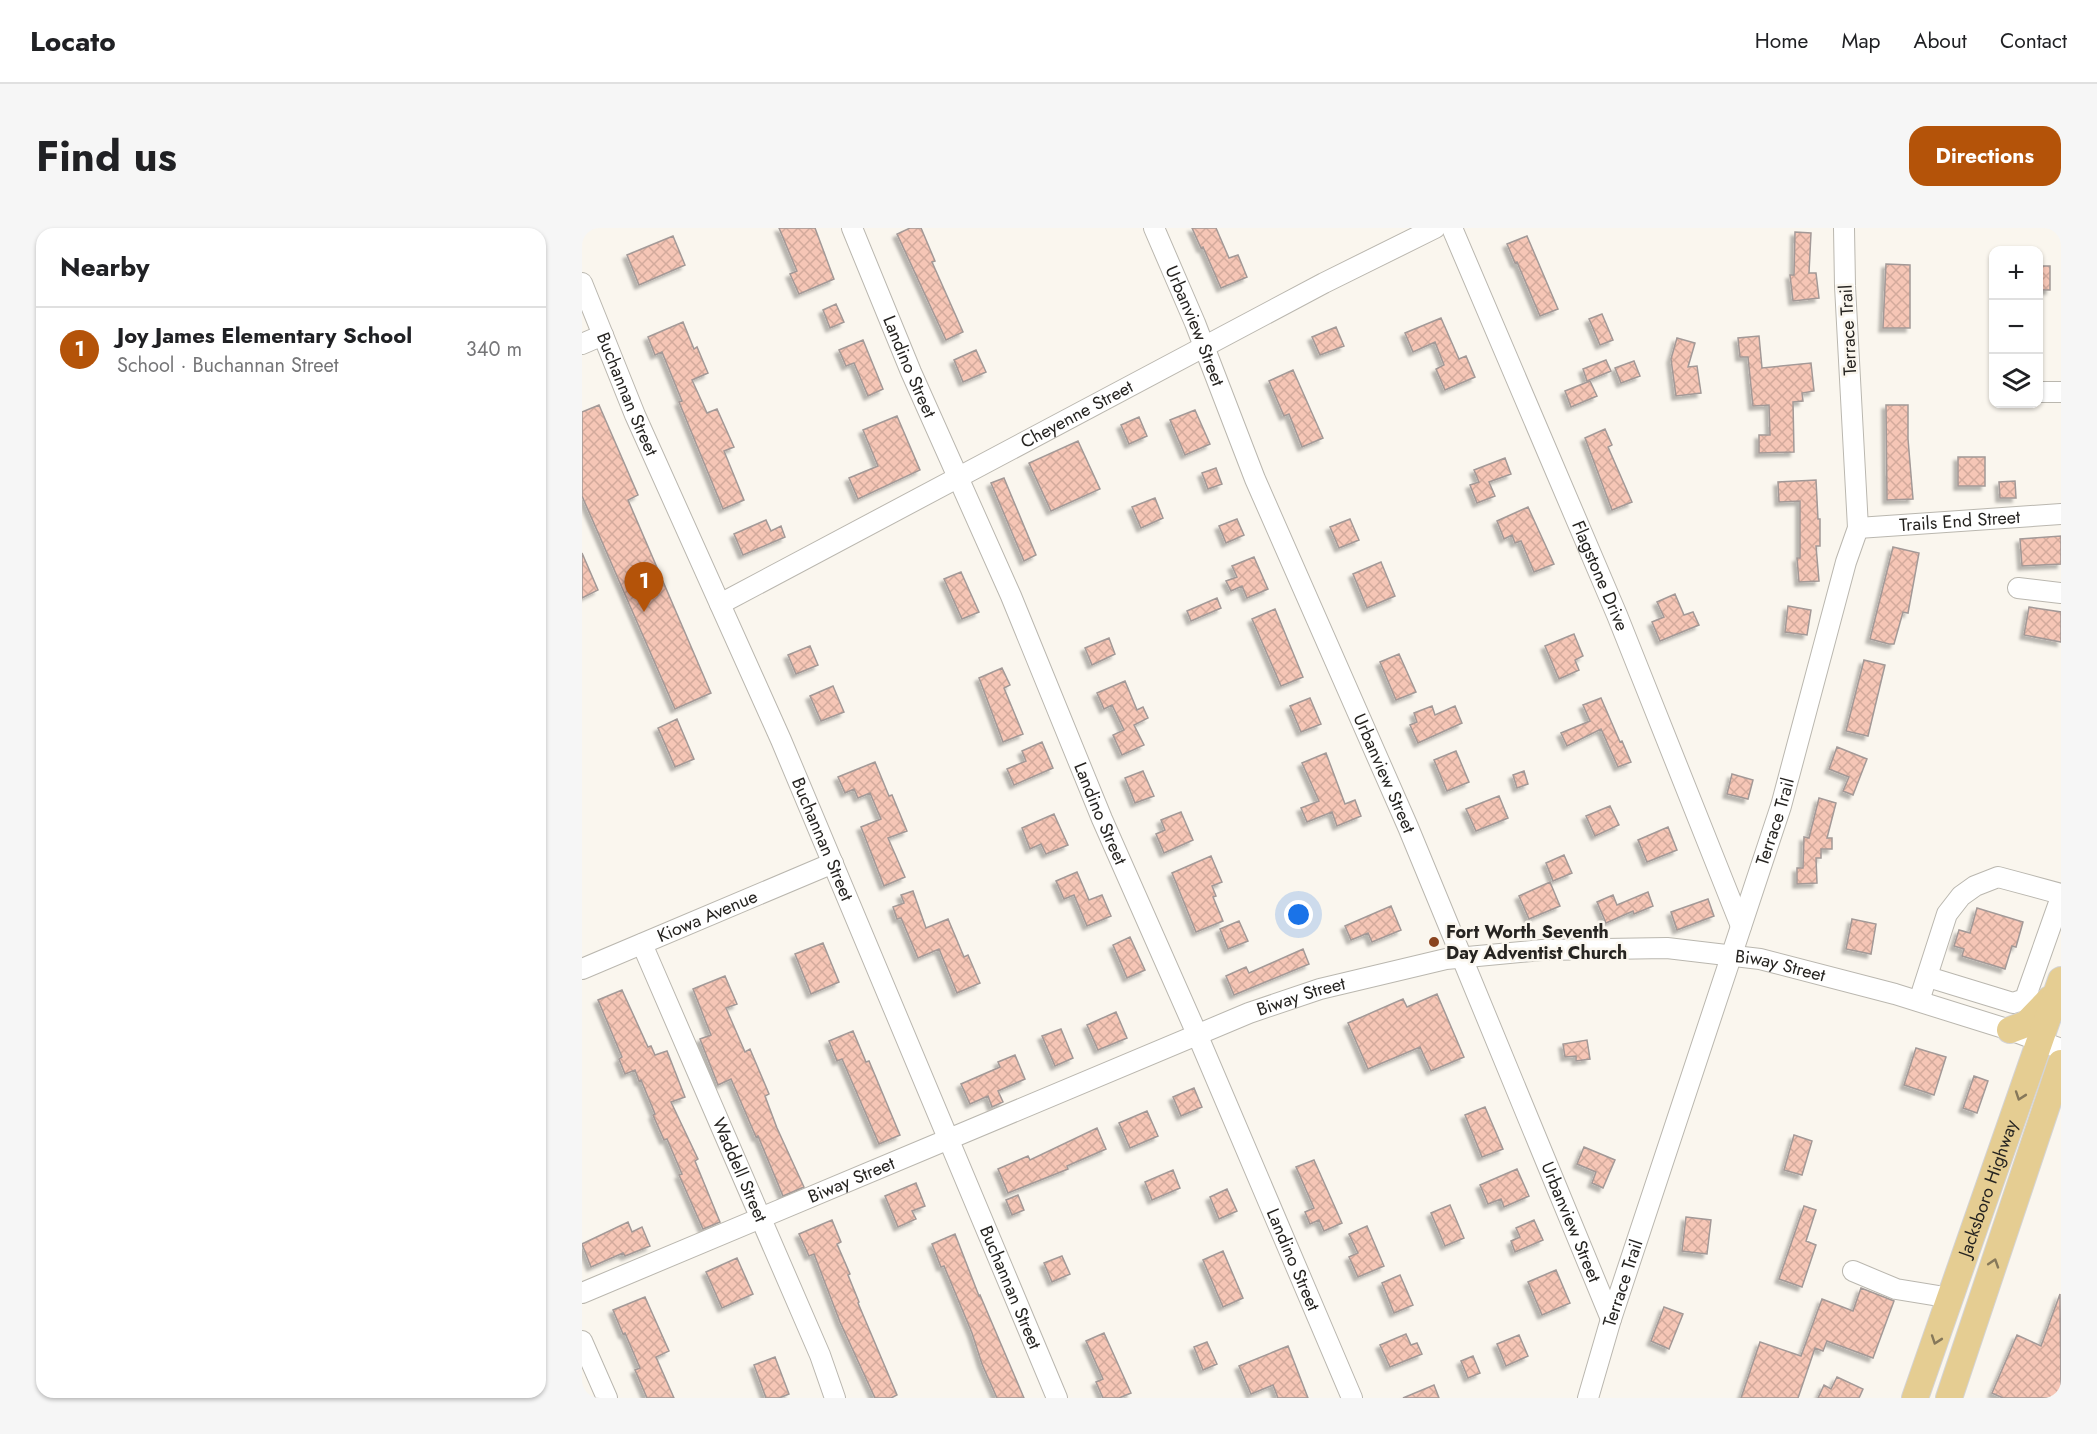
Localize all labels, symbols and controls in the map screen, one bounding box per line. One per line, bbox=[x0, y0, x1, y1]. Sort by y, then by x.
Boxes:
text: Locato bbox=[30, 21, 116, 62]
text: Home bbox=[1755, 26, 1808, 56]
text: Map bbox=[1841, 26, 1881, 56]
text: About bbox=[1914, 26, 1967, 56]
text: Contact bbox=[2000, 26, 2067, 56]
text: Find us bbox=[36, 126, 177, 187]
button: Directions bbox=[1909, 126, 2061, 186]
map controls bbox=[1989, 246, 2043, 408]
button: + bbox=[1989, 246, 2043, 300]
text: Nearby bbox=[60, 248, 149, 286]
street label: Urbanview Street bbox=[1159, 261, 1231, 390]
street label: Terrace Trail bbox=[1833, 284, 1863, 376]
button: − bbox=[1989, 300, 2043, 354]
street label: Landino Street bbox=[876, 311, 943, 422]
text: Joy James Elementary School bbox=[117, 319, 412, 351]
street label: Buchannan Street bbox=[590, 328, 665, 461]
text: 1 bbox=[74, 335, 85, 364]
text: 340 m bbox=[466, 335, 522, 364]
text: School · Buchannan Street bbox=[117, 351, 339, 380]
button: layers bbox=[1989, 354, 2043, 408]
street label: Cheyenne Street bbox=[1016, 373, 1138, 455]
street label: Trails End Street bbox=[1898, 504, 2022, 538]
street label: Flagstone Drive bbox=[1565, 516, 1635, 635]
pin: 1 bbox=[624, 562, 664, 612]
street label: Urbanview Street bbox=[1347, 709, 1422, 837]
street label: Landino Street bbox=[1067, 758, 1134, 869]
street label: Buchannan Street bbox=[785, 773, 860, 905]
street label: Terrace Trail bbox=[1749, 775, 1801, 869]
street label: Kiowa Avenue bbox=[653, 883, 762, 949]
your location bbox=[1284, 900, 1313, 929]
place label: Fort Worth Seventh Day Adventist Church bbox=[1446, 919, 1627, 966]
marker: Fort Worth Seventh Day Adventist Church bbox=[1427, 935, 1441, 949]
street label: Biway Street bbox=[1734, 943, 1829, 989]
street label: Biway Street bbox=[1253, 970, 1349, 1023]
one-way arrow bbox=[2015, 1090, 2028, 1101]
street label: Waddell Street bbox=[706, 1114, 774, 1227]
street label: Jacksboro Highway bbox=[1952, 1116, 2024, 1263]
street label: Biway Street bbox=[804, 1150, 899, 1210]
street label: Urbanview Street bbox=[1535, 1158, 1608, 1287]
street label: Landino Street bbox=[1260, 1204, 1327, 1315]
street label: Buchannan Street bbox=[973, 1222, 1048, 1354]
street label: Terrace Trail bbox=[1596, 1236, 1649, 1330]
one-way arrow bbox=[1986, 1258, 1999, 1269]
one-way arrow bbox=[1930, 1334, 1943, 1345]

